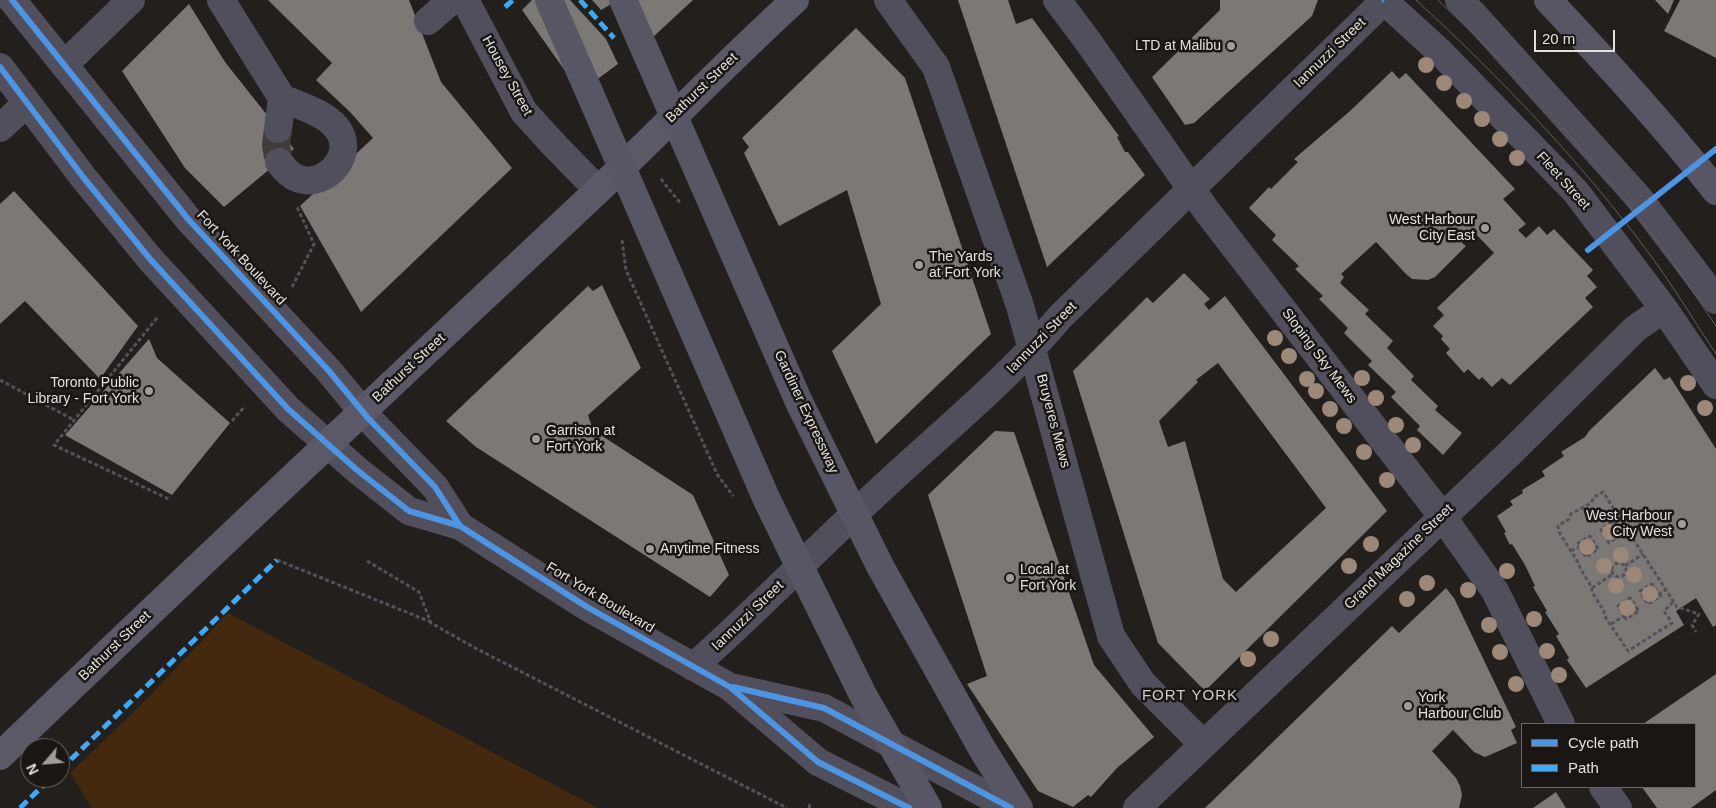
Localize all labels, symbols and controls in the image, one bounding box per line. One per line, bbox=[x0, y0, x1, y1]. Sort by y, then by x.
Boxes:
street label: Iannuzzi Street bbox=[1291, 15, 1369, 91]
scale bar bbox=[1536, 20, 1617, 52]
text: 20 m bbox=[1542, 30, 1575, 47]
street label: Housey Street bbox=[478, 33, 536, 119]
place label: LTD at Malibu bbox=[1135, 38, 1221, 54]
marker: LTD at Malibu bbox=[1225, 40, 1237, 52]
street label: Bathurst Street bbox=[663, 50, 741, 126]
street label: Fleet Street bbox=[1533, 148, 1593, 214]
street label: Fort York Boulevard bbox=[193, 207, 289, 309]
place label: West Harbour City East bbox=[1389, 212, 1475, 244]
marker: West Harbour City East bbox=[1479, 222, 1491, 234]
place label: The Yards at Fort York bbox=[929, 249, 1001, 282]
marker: The Yards at Fort York bbox=[913, 259, 925, 271]
street label: Iannuzzi Street bbox=[1004, 299, 1080, 377]
street label: Sloping Sky Mews bbox=[1278, 305, 1360, 407]
street label: Bathurst Street bbox=[369, 330, 449, 406]
street label: Gardiner Expressway bbox=[770, 348, 842, 476]
street label: Bruyeres Mews bbox=[1032, 372, 1074, 470]
place label: Toronto Public Library - Fort York bbox=[27, 375, 139, 408]
marker: Toronto Public Library - Fort York bbox=[143, 385, 155, 397]
place label: Garrison at Fort York bbox=[546, 423, 615, 456]
marker: Garrison at Fort York bbox=[530, 433, 542, 445]
street label: Grand Magazine Street bbox=[1341, 501, 1457, 613]
place label: West Harbour City West bbox=[1586, 508, 1672, 540]
marker: West Harbour City West bbox=[1676, 518, 1688, 530]
place label: Anytime Fitness bbox=[660, 541, 760, 557]
marker: Anytime Fitness bbox=[644, 543, 656, 555]
street label: Fort York Boulevard bbox=[543, 559, 657, 637]
place label: Local at Fort York bbox=[1020, 562, 1076, 594]
marker: Local at Fort York bbox=[1004, 572, 1016, 584]
street label: Iannuzzi Street bbox=[709, 578, 787, 654]
street label: Bathurst Street bbox=[76, 608, 154, 684]
district label: FORT YORK bbox=[1141, 687, 1239, 705]
place label: York Harbour Club bbox=[1418, 690, 1501, 722]
marker: York Harbour Club bbox=[1402, 700, 1414, 712]
legend bbox=[1521, 723, 1696, 788]
text: Cycle path bbox=[1568, 734, 1639, 751]
north arrow bbox=[20, 738, 70, 788]
text: Path bbox=[1568, 759, 1599, 776]
text: N bbox=[23, 761, 42, 777]

